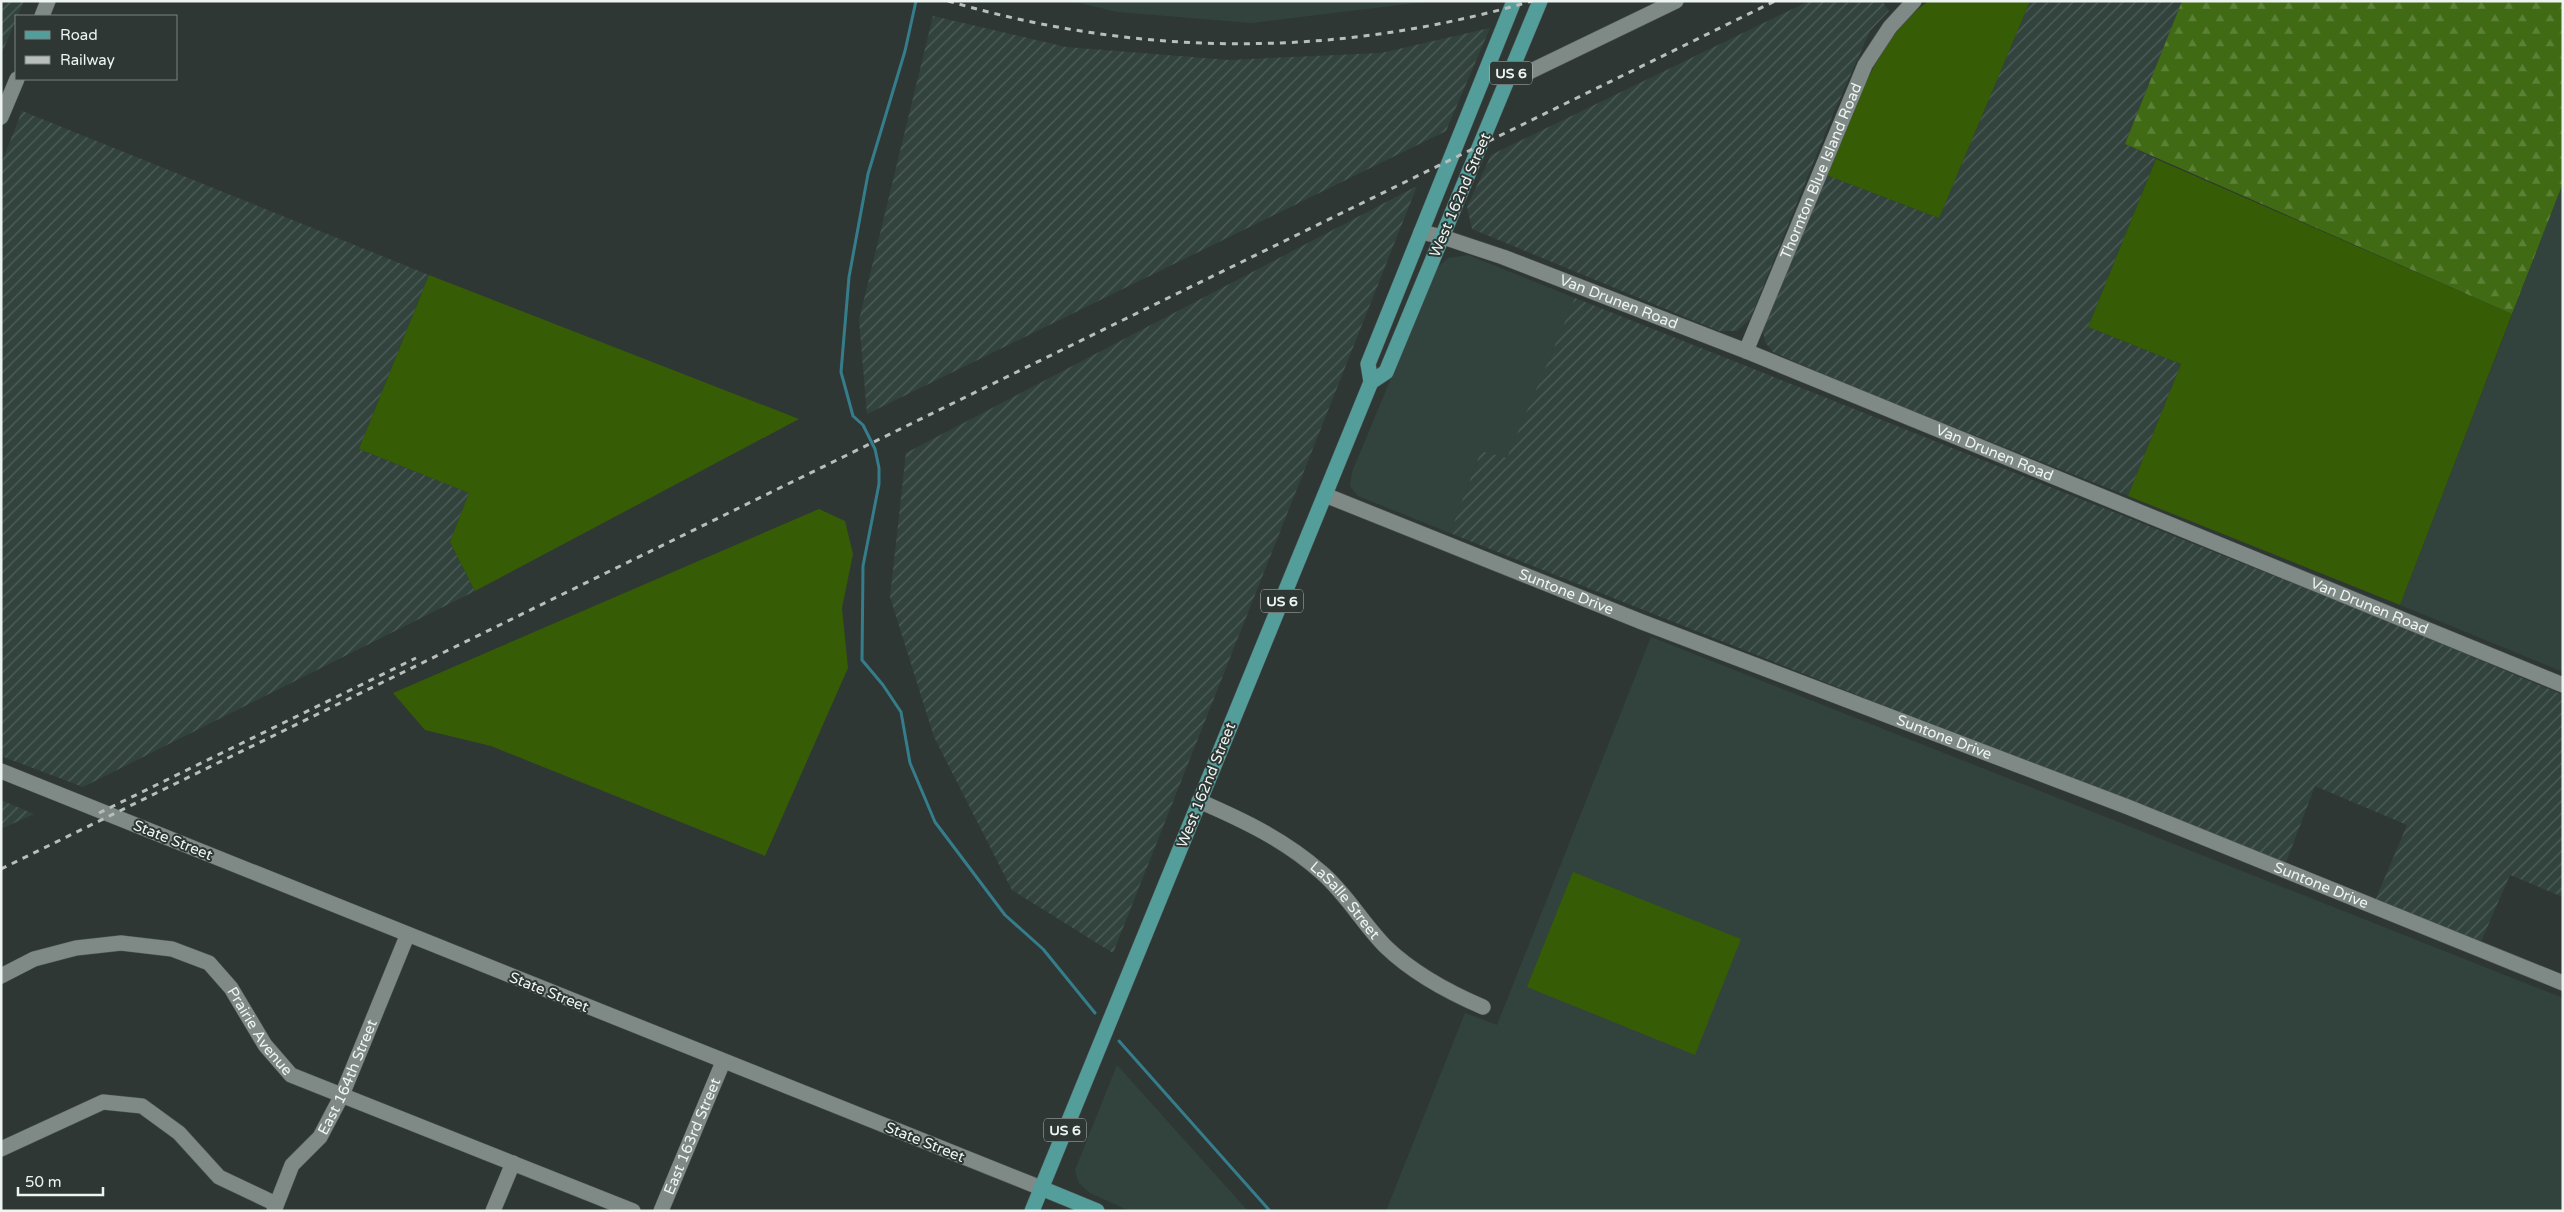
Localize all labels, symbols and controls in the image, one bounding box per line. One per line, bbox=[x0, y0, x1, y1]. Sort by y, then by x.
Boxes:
legend bbox=[15, 15, 178, 80]
text: Road bbox=[60, 26, 98, 44]
text: Railway bbox=[60, 51, 115, 69]
road number: US 6 bbox=[1490, 62, 1532, 84]
street label: Thornton Blue Island Road bbox=[1776, 80, 1866, 262]
street label: West 162nd Street bbox=[1426, 130, 1494, 260]
street label: Van Drunen Road bbox=[1557, 271, 1681, 333]
street label: Van Drunen Road bbox=[1933, 421, 2056, 485]
street label: Suntone Drive bbox=[1516, 565, 1616, 619]
street label: Van Drunen Road bbox=[2308, 574, 2431, 638]
road number: US 6 bbox=[1261, 590, 1303, 612]
street label: Suntone Drive bbox=[1894, 711, 1995, 763]
street label: West 162nd Street bbox=[1173, 720, 1239, 850]
street label: State Street bbox=[131, 816, 215, 864]
street label: LaSalle Street bbox=[1306, 858, 1384, 943]
street label: Suntone Drive bbox=[2271, 858, 2371, 912]
street label: State Street bbox=[507, 968, 591, 1016]
street label: Prairie Avenue bbox=[223, 984, 296, 1079]
street label: East 164th Street bbox=[314, 1016, 381, 1138]
street label: East 163rd Street bbox=[660, 1075, 724, 1197]
street label: State Street bbox=[883, 1118, 967, 1166]
road number: US 6 bbox=[1044, 1118, 1086, 1142]
scale bar bbox=[18, 1164, 102, 1196]
text: 50 m bbox=[25, 1173, 62, 1191]

